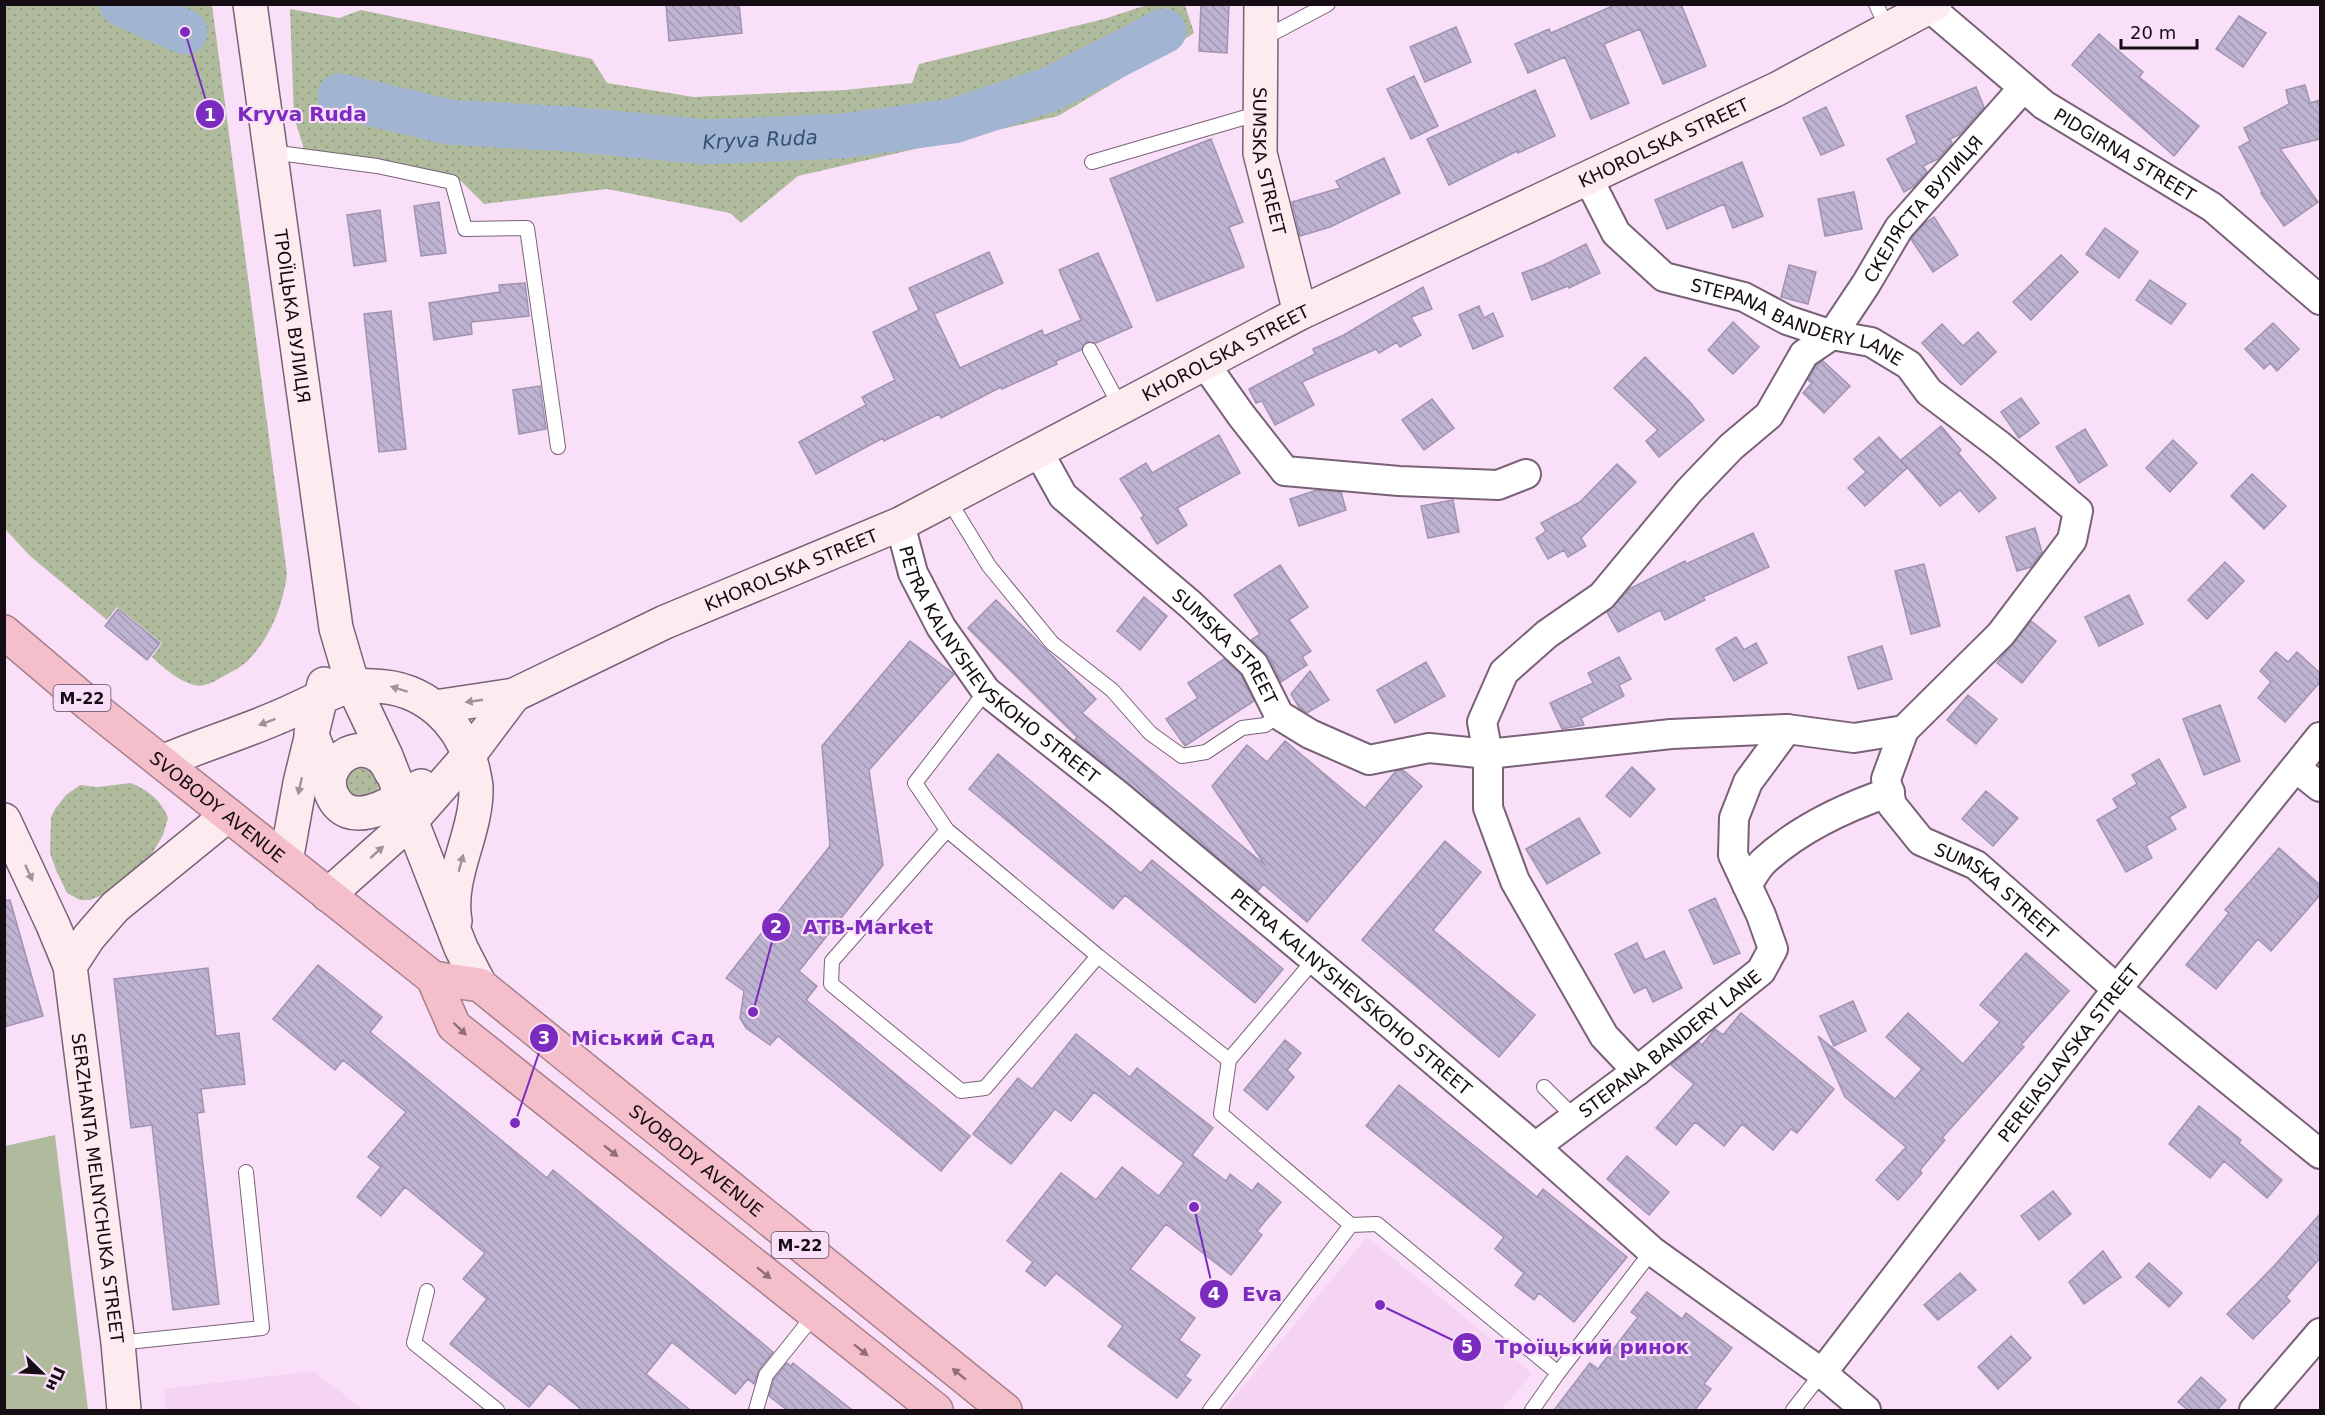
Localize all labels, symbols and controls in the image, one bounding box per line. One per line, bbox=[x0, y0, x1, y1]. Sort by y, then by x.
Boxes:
scale bar bbox=[2121, 12, 2198, 50]
text: 20 m bbox=[2130, 22, 2176, 43]
street label: SUMSKA STREET bbox=[1249, 87, 1291, 238]
street label: KHOROLSKA STREET bbox=[1575, 93, 1753, 191]
callout: Kryva Ruda bbox=[195, 95, 379, 133]
text: Kryva Ruda bbox=[237, 102, 367, 126]
street label: PIDGIRNA STREET bbox=[2050, 103, 2201, 206]
text: 1 bbox=[204, 104, 216, 125]
water label: Kryva Ruda bbox=[702, 125, 818, 154]
street label: СКЕЛЯСТА ВУЛИЦЯ bbox=[1859, 131, 1987, 286]
street label: ТРОЇЦЬКА ВУЛИЦЯ bbox=[270, 227, 315, 404]
street label: STEPANA BANDERY LANE bbox=[1689, 274, 1907, 370]
street label: KHOROLSKA STREET bbox=[1138, 299, 1313, 405]
street label: KHOROLSKA STREET bbox=[701, 524, 882, 615]
street label: PETRA KALNYSHEVSKOHO STREET bbox=[896, 543, 1104, 788]
street label: SUMSKA STREET bbox=[1169, 584, 1283, 708]
one-way arrow bbox=[390, 684, 408, 693]
road number: М-22 bbox=[54, 685, 110, 711]
one-way arrow bbox=[465, 696, 484, 705]
one-way arrow bbox=[258, 718, 276, 727]
street label: SVOBODY AVENUE bbox=[146, 747, 289, 867]
one-way arrow bbox=[295, 776, 304, 795]
street label: SUMSKA STREET bbox=[1932, 838, 2063, 944]
one-way arrow bbox=[369, 846, 384, 859]
one-way arrow bbox=[457, 854, 467, 872]
one-way arrow bbox=[25, 865, 34, 882]
street label: PETRA KALNYSHEVSKOHO STREET bbox=[1227, 884, 1477, 1100]
callout: ATB-Market bbox=[761, 908, 945, 946]
text: ATB-Market bbox=[803, 915, 934, 939]
text: 2 bbox=[770, 916, 782, 937]
street label: PEREIASLAVSKA STREET bbox=[1993, 959, 2144, 1146]
street label: STEPANA BANDERY LANE bbox=[1574, 965, 1765, 1122]
callout: Міський Сад bbox=[529, 1019, 727, 1057]
one-way arrow bbox=[452, 1022, 466, 1036]
text: Міський Сад bbox=[571, 1026, 715, 1050]
text: 3 bbox=[538, 1027, 550, 1048]
street label: SERZHANTA MELNYCHUKA STREET bbox=[68, 1032, 129, 1345]
street label: SVOBODY AVENUE bbox=[625, 1100, 768, 1221]
one-way arrow bbox=[604, 1145, 619, 1157]
road number: М-22 bbox=[772, 1232, 828, 1258]
one-way arrow bbox=[756, 1266, 771, 1279]
callout: Eva bbox=[1199, 1275, 1294, 1313]
text: Eva bbox=[1242, 1282, 1282, 1306]
text: 4 bbox=[1208, 1283, 1220, 1304]
callout: Троїцький ринок bbox=[1452, 1328, 1701, 1366]
text: Троїцький ринок bbox=[1495, 1335, 1689, 1359]
text: 5 bbox=[1461, 1336, 1473, 1357]
north arrow bbox=[12, 1343, 72, 1403]
one-way arrow bbox=[853, 1344, 869, 1357]
text: Пн bbox=[42, 1364, 69, 1394]
one-way arrow bbox=[951, 1367, 967, 1380]

